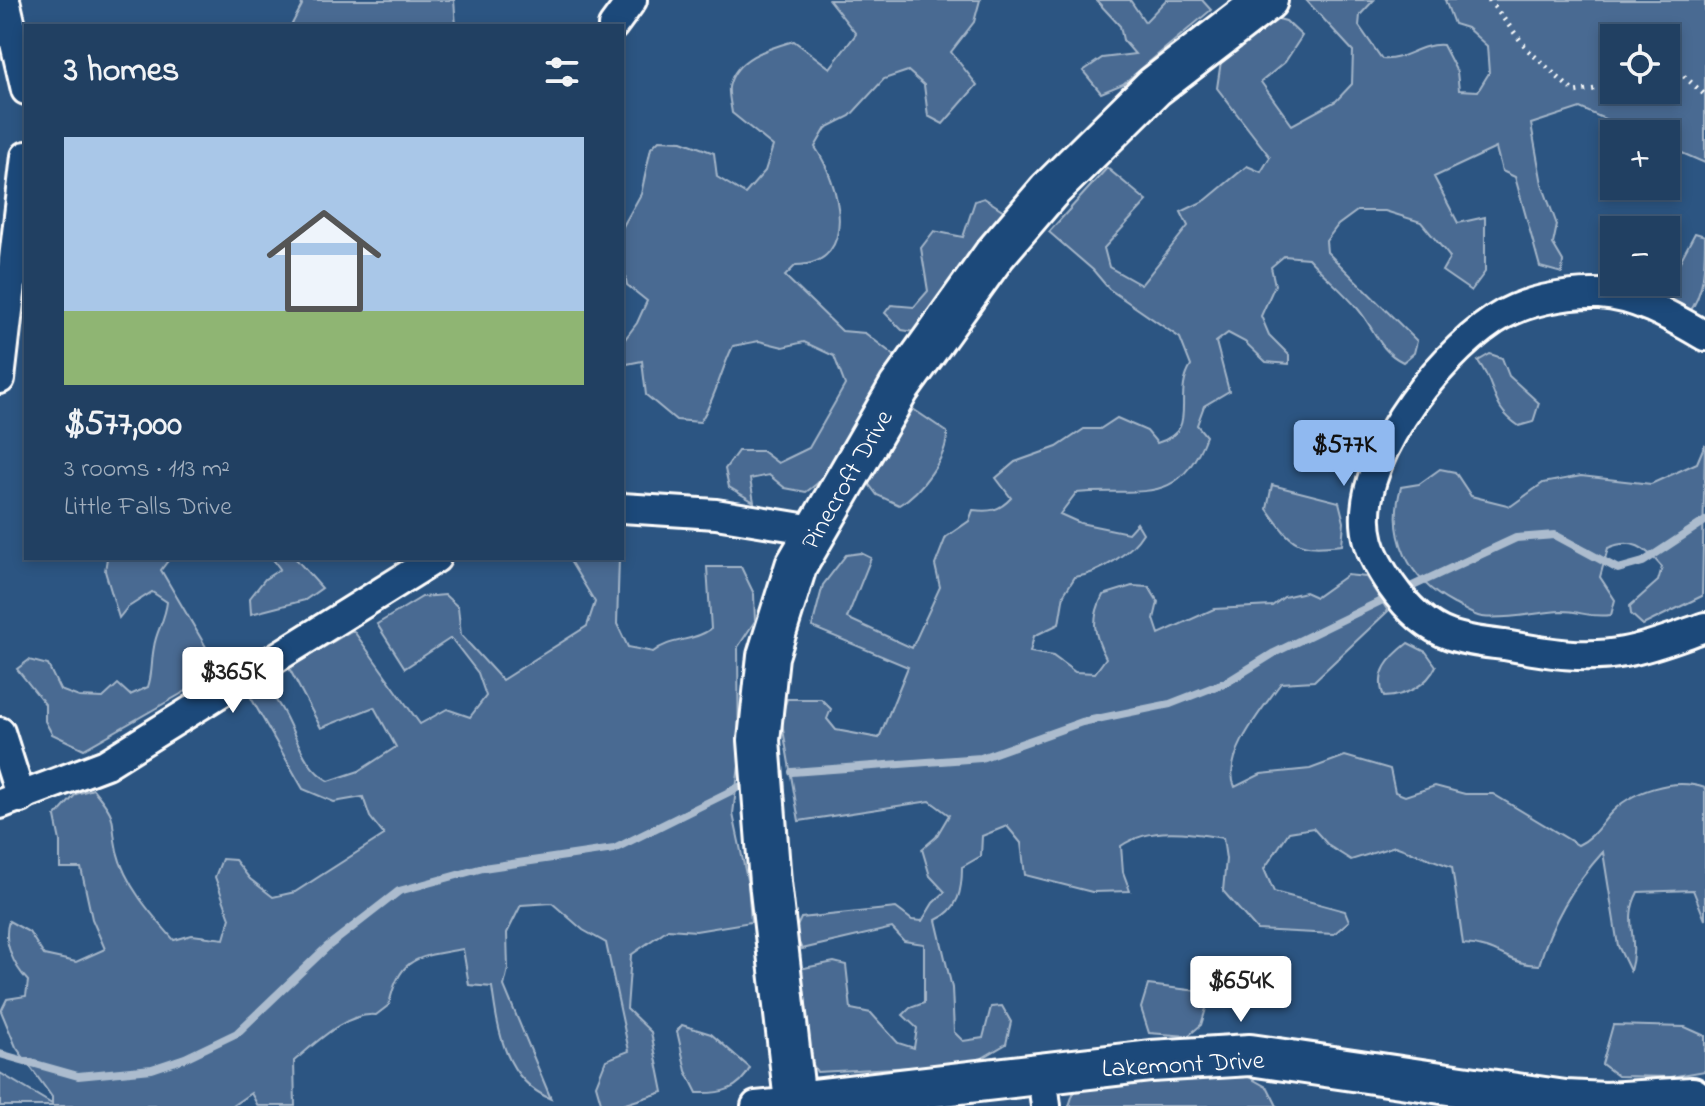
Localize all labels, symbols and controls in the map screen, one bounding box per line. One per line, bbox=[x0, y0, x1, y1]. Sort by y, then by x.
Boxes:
map controls bbox=[1600, 24, 1680, 296]
button: locate bbox=[1600, 24, 1680, 104]
text: 3 homes bbox=[64, 47, 179, 97]
icon: filters bbox=[540, 50, 584, 94]
button: + bbox=[1600, 120, 1680, 200]
icon: home bbox=[252, 189, 396, 333]
button: − bbox=[1600, 216, 1680, 296]
text: $577,000 bbox=[64, 401, 182, 451]
street label: Pinecroft Drive bbox=[793, 403, 904, 558]
pin: $577K bbox=[1288, 420, 1400, 488]
text: $577K bbox=[1312, 427, 1376, 465]
text: 3 rooms · 113 m² bbox=[64, 451, 230, 489]
text: Little Falls Drive bbox=[64, 489, 232, 527]
pin: $365K bbox=[177, 647, 289, 715]
text: $365K bbox=[200, 654, 266, 692]
pin: $654K bbox=[1185, 956, 1297, 1024]
text: $654K bbox=[1208, 963, 1274, 1001]
street label: Lakemont Drive bbox=[1101, 1043, 1266, 1089]

